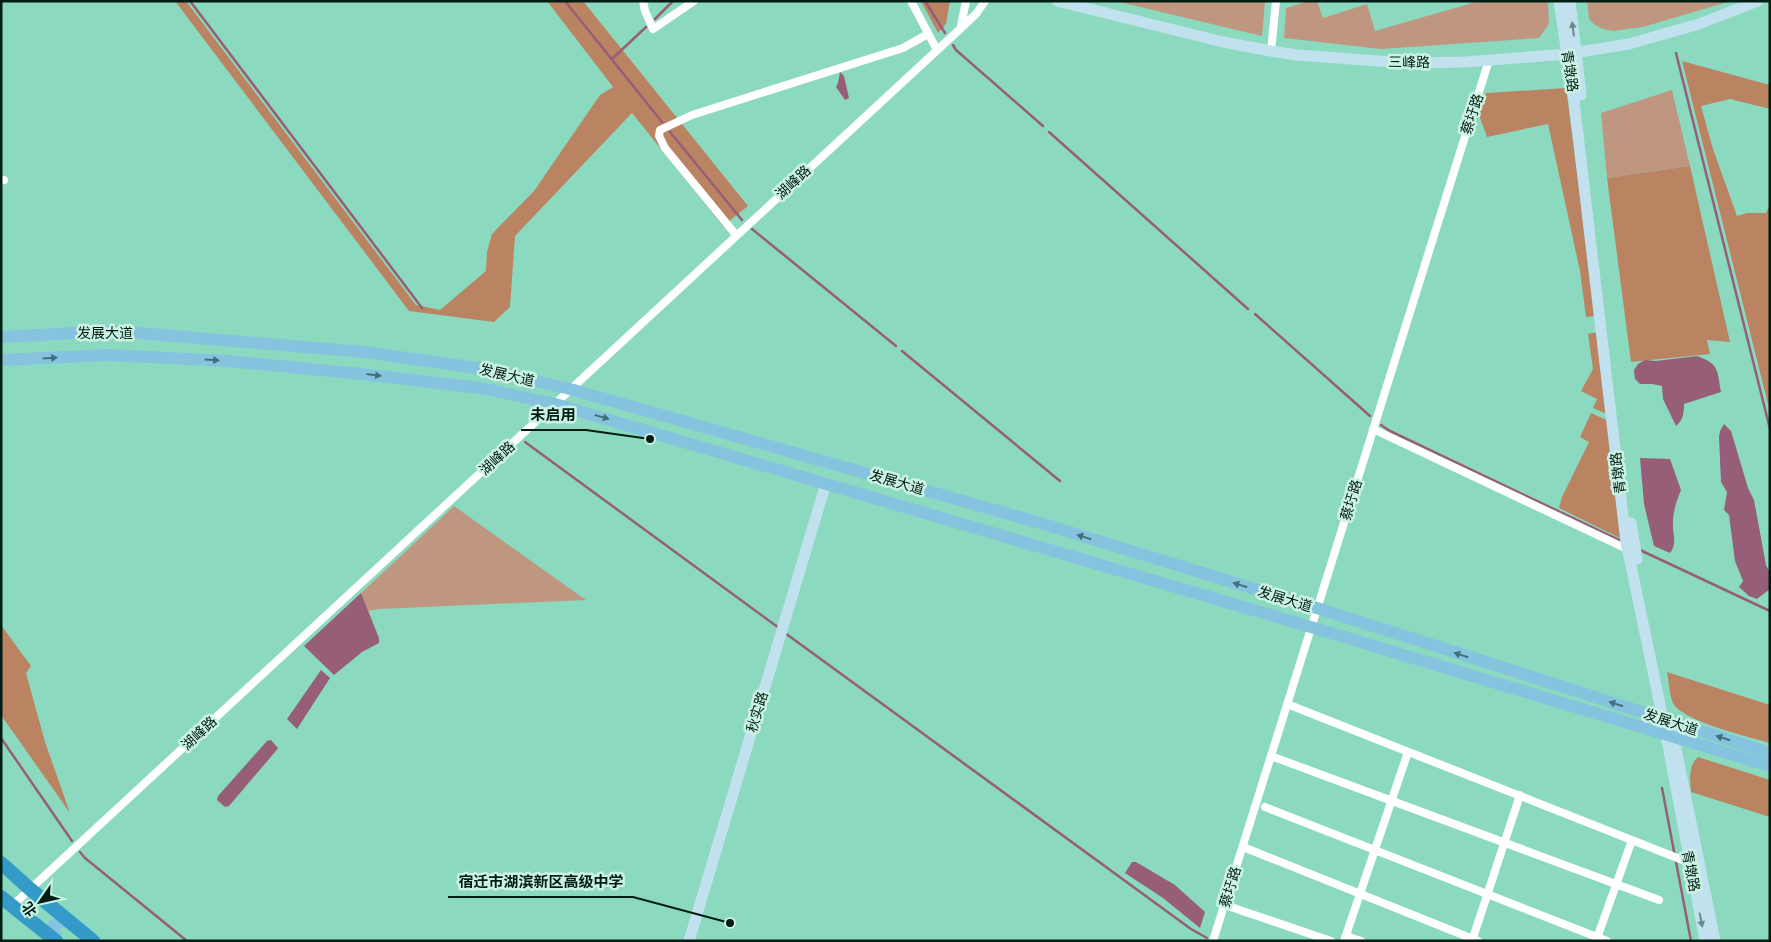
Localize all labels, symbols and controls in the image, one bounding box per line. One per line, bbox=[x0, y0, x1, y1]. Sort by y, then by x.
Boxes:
one-way arrow bbox=[1569, 20, 1577, 36]
street label: 青墩路 bbox=[1558, 49, 1582, 93]
street label: 三峰路 bbox=[1388, 53, 1430, 71]
street label: 蔡圩路 bbox=[1457, 91, 1487, 137]
street label: 湖峰路 bbox=[772, 161, 814, 203]
street label: 发展大道 bbox=[77, 324, 133, 342]
one-way arrow bbox=[42, 353, 58, 361]
one-way arrow bbox=[205, 356, 221, 364]
street label: 发展大道 bbox=[478, 360, 536, 390]
one-way arrow bbox=[366, 371, 382, 379]
callout: 未启用 bbox=[521, 400, 586, 430]
text: 未启用 bbox=[530, 405, 576, 424]
one-way arrow bbox=[595, 414, 610, 422]
street label: 湖峰路 bbox=[476, 437, 518, 479]
street label: 青墩路 bbox=[1607, 451, 1629, 495]
street label: 发展大道 bbox=[868, 466, 926, 498]
street label: 蔡圩路 bbox=[1336, 477, 1366, 523]
one-way arrow bbox=[1077, 533, 1092, 540]
one-way arrow bbox=[1232, 580, 1247, 588]
street label: 发展大道 bbox=[1256, 582, 1314, 616]
one-way arrow bbox=[1454, 650, 1469, 658]
street label: 秋实路 bbox=[742, 689, 772, 735]
one-way arrow bbox=[1608, 700, 1623, 708]
street label: 发展大道 bbox=[1642, 705, 1700, 739]
street label: 湖峰路 bbox=[178, 712, 220, 754]
one-way arrow bbox=[1716, 734, 1731, 742]
street label: 青墩路 bbox=[1678, 849, 1704, 893]
street label: 蔡圩路 bbox=[1215, 864, 1245, 910]
callout: 宿迁市湖滨新区高级中学 bbox=[448, 867, 633, 897]
text: 宿迁市湖滨新区高级中学 bbox=[458, 872, 624, 891]
north arrow bbox=[15, 877, 65, 927]
text: 北 bbox=[18, 898, 41, 920]
one-way arrow bbox=[1697, 912, 1705, 928]

